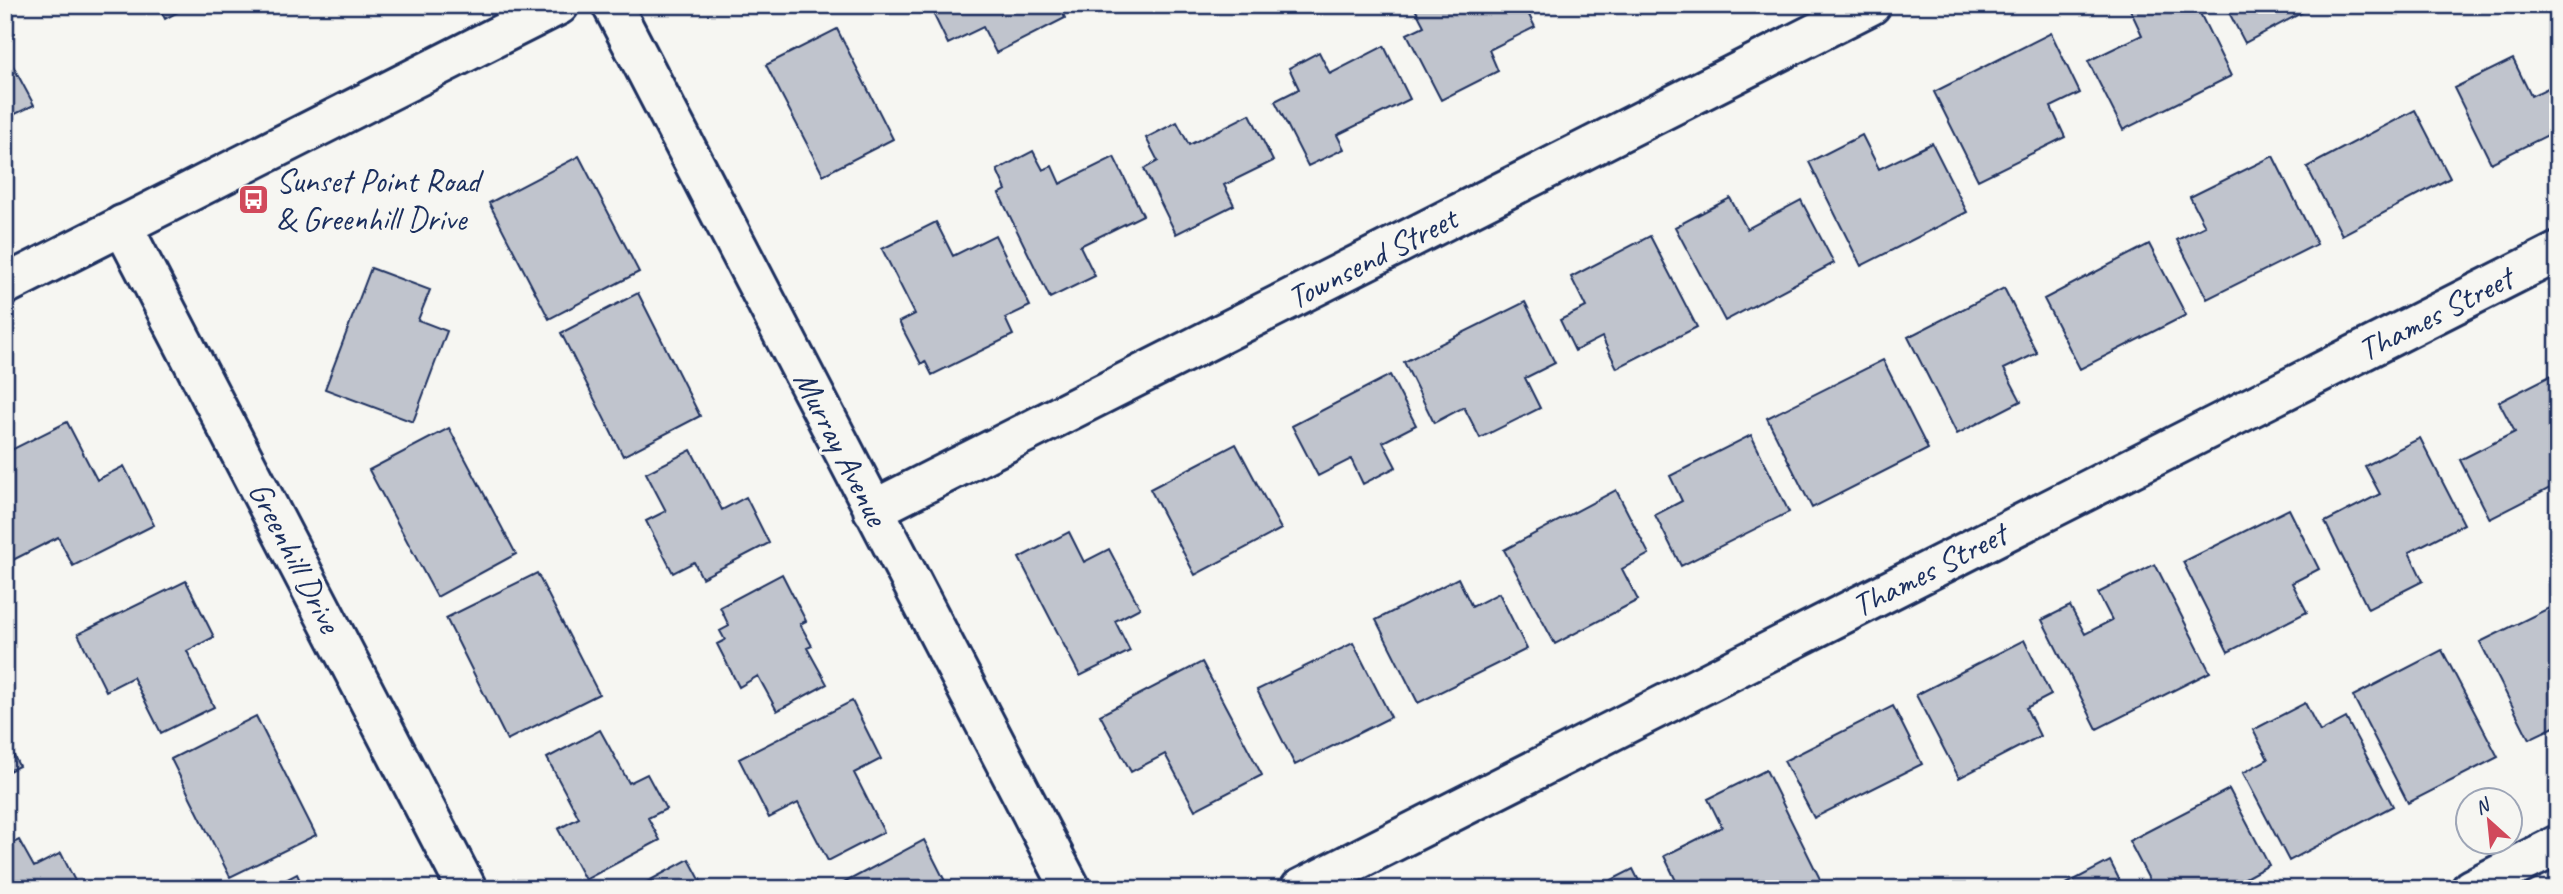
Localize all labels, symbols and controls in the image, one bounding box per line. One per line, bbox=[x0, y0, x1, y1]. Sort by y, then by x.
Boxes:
place label: Sunset Point Road & Greenhill Drive bbox=[276, 160, 485, 240]
bus stop icon: Sunset Point Road & Greenhill Drive bbox=[236, 183, 270, 217]
street label: Townsend Street bbox=[1280, 196, 1466, 319]
street label: Thames Street bbox=[2351, 255, 2523, 371]
street label: Murray Avenue bbox=[784, 364, 899, 534]
street label: Greenhill Drive bbox=[239, 475, 352, 641]
street label: Thames Street bbox=[1845, 511, 2017, 627]
north arrow bbox=[2454, 786, 2524, 856]
text: N bbox=[2471, 792, 2495, 820]

